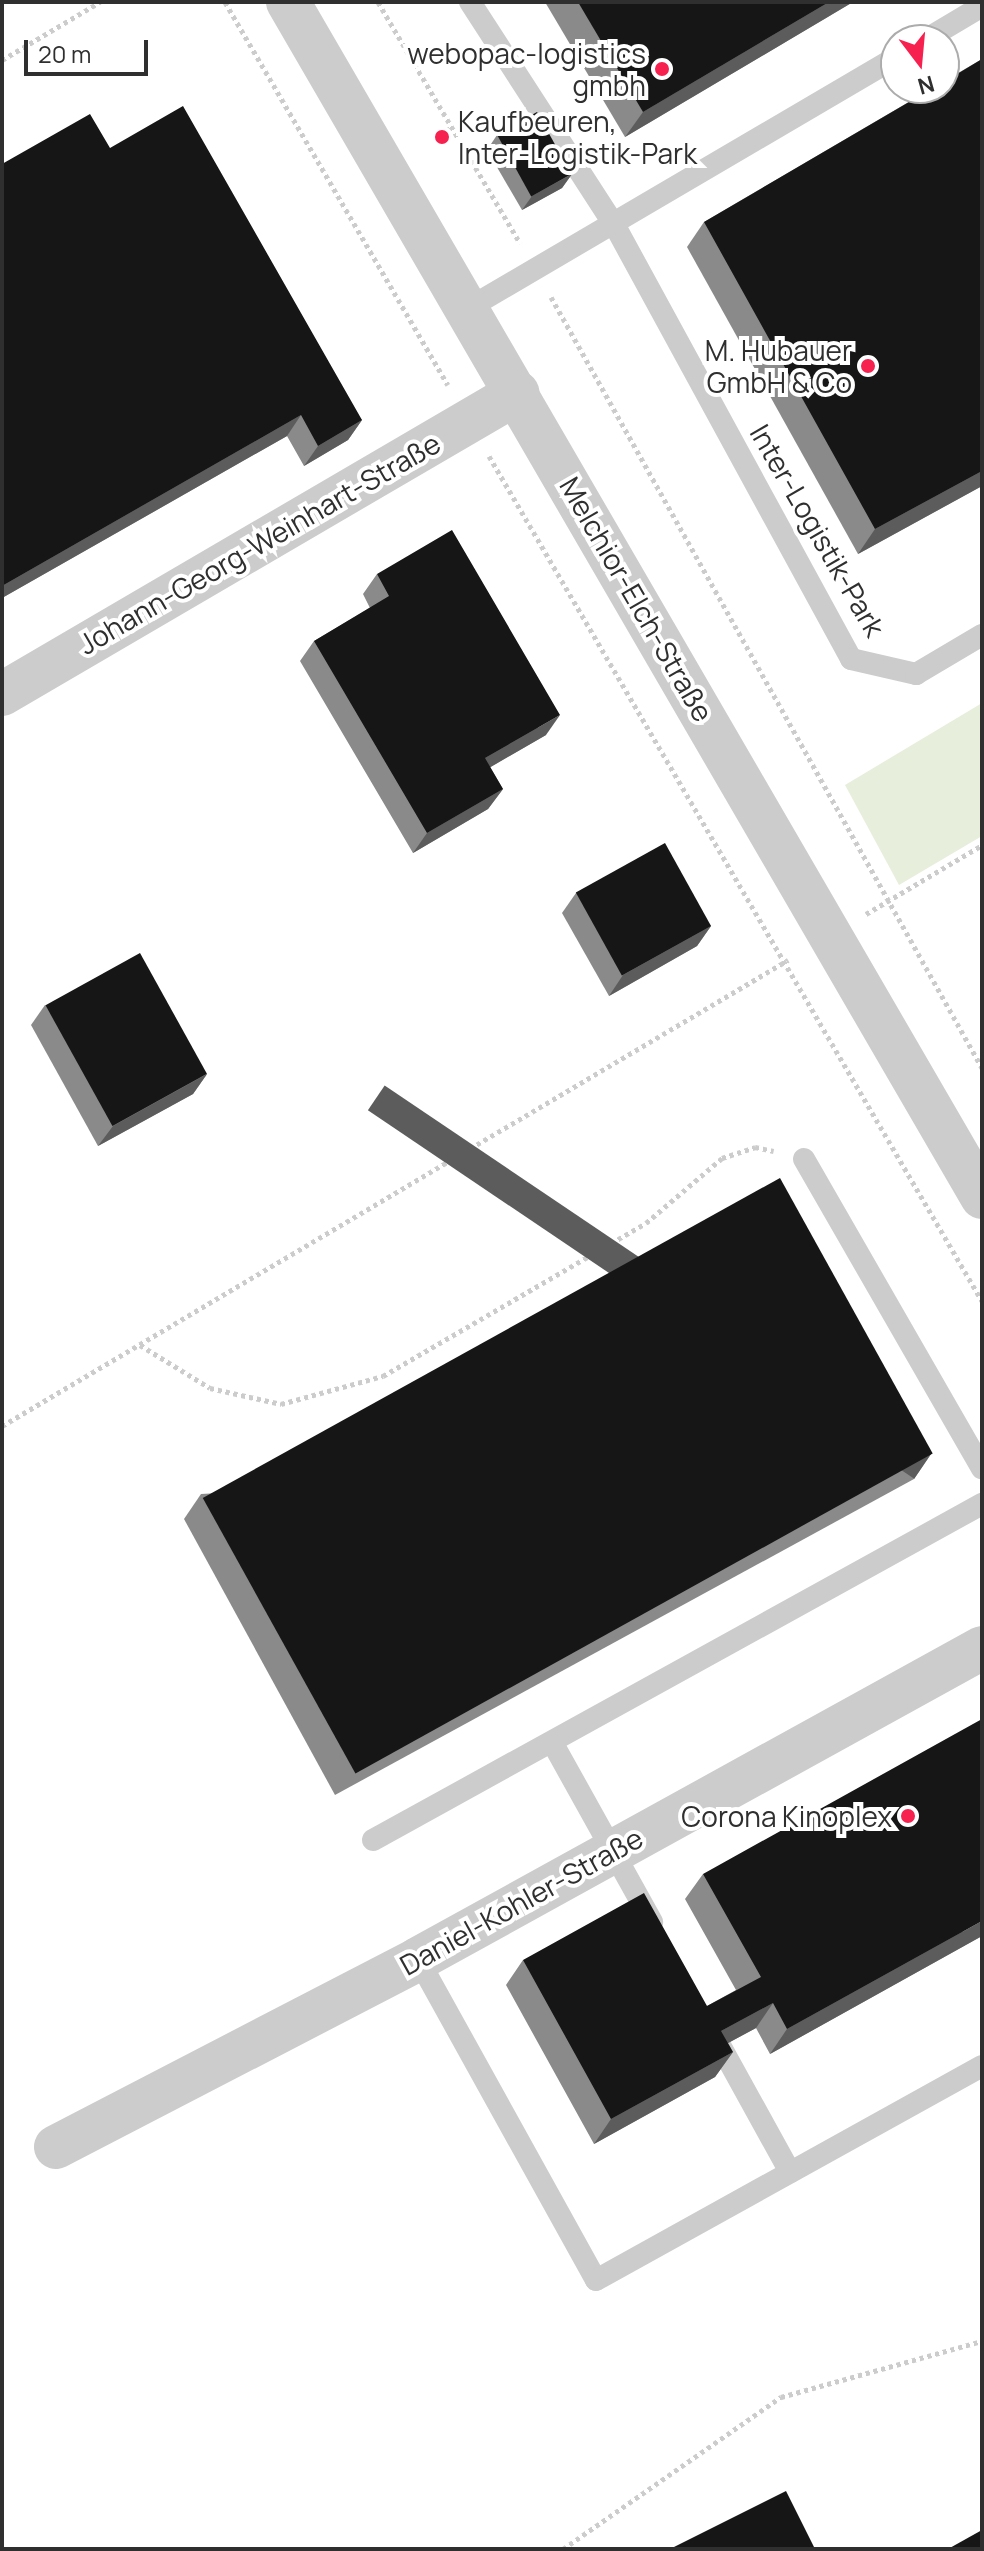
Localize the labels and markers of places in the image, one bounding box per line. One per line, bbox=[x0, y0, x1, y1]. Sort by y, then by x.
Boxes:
place label: webopac-logistics gmbh bbox=[407, 36, 646, 102]
marker: webopac-logistics gmbh bbox=[653, 60, 671, 78]
place label: Kaufbeuren, Inter-Logistik-Park bbox=[458, 104, 697, 170]
marker: Kaufbeuren, Inter-Logistik-Park bbox=[433, 128, 451, 146]
place label: M. Hubauer GmbH & Co bbox=[705, 333, 852, 399]
marker: M. Hubauer GmbH & Co bbox=[859, 357, 877, 375]
place label: Corona Kinoplex bbox=[681, 1799, 892, 1833]
marker: Corona Kinoplex bbox=[899, 1807, 917, 1825]

